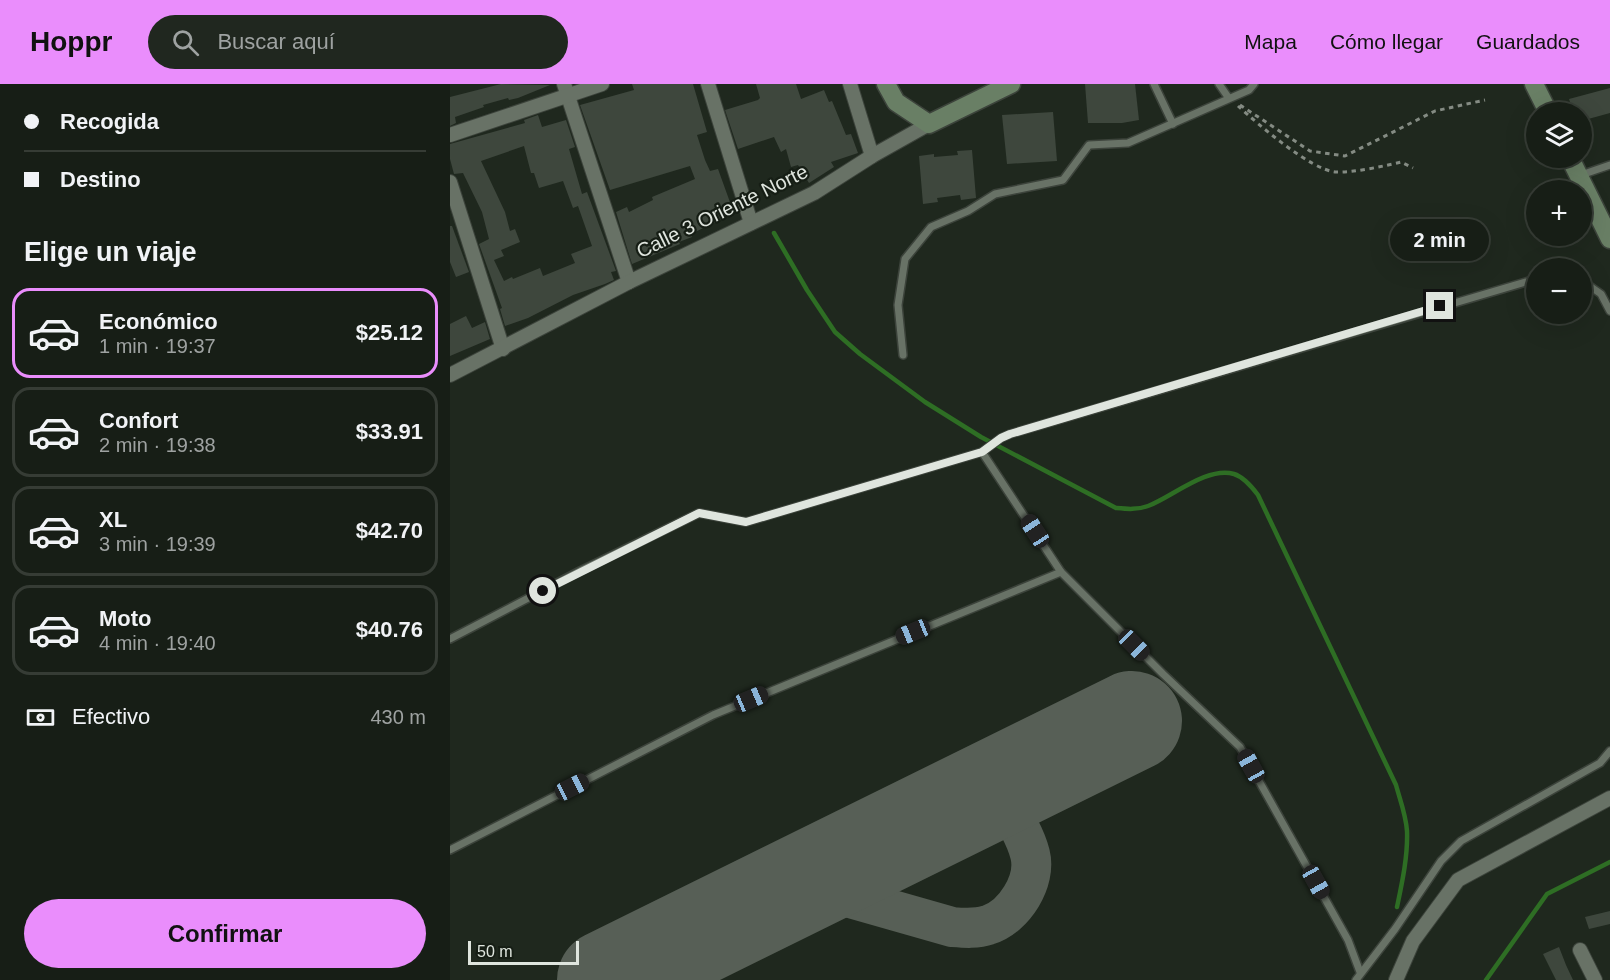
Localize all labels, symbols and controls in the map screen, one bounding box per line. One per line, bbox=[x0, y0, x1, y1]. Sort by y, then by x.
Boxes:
search box bbox=[148, 15, 568, 69]
text: Hoppr bbox=[30, 26, 112, 57]
icon: search bbox=[169, 26, 202, 59]
text: Buscar aquí bbox=[217, 29, 335, 54]
text: Mapa bbox=[1244, 30, 1297, 53]
text: Cómo llegar bbox=[1330, 30, 1443, 53]
text: Guardados bbox=[1476, 30, 1580, 53]
map controls bbox=[1526, 102, 1592, 324]
button: layers bbox=[1526, 102, 1592, 168]
text: Recogida bbox=[60, 109, 159, 134]
street label: Calle 3 Oriente Norte bbox=[633, 160, 811, 262]
text: Destino bbox=[60, 167, 141, 192]
button: + bbox=[1526, 180, 1592, 246]
callout: 2 min bbox=[1390, 219, 1490, 261]
text: 2 min bbox=[1413, 229, 1466, 251]
text: Elige un viaje bbox=[24, 237, 197, 267]
button: − bbox=[1526, 258, 1592, 324]
route end bbox=[1426, 292, 1453, 319]
icon: car bbox=[27, 306, 81, 360]
text: Económico bbox=[99, 309, 218, 334]
text: $25.12 bbox=[356, 320, 423, 345]
text: 1 min · 19:37 bbox=[99, 335, 216, 357]
icon: car bbox=[27, 405, 81, 459]
text: Confort bbox=[99, 408, 178, 433]
text: $33.91 bbox=[356, 419, 423, 444]
text: 2 min · 19:38 bbox=[99, 434, 216, 456]
icon: car bbox=[27, 504, 81, 558]
text: XL bbox=[99, 507, 127, 532]
car bbox=[1018, 511, 1052, 551]
text: $42.70 bbox=[356, 518, 423, 543]
text: 3 min · 19:39 bbox=[99, 533, 216, 555]
route start bbox=[529, 577, 556, 604]
icon: car bbox=[27, 603, 81, 657]
text: Moto bbox=[99, 606, 152, 631]
text: $40.76 bbox=[356, 617, 423, 642]
car bbox=[893, 617, 933, 647]
car bbox=[1115, 626, 1153, 664]
text: 4 min · 19:40 bbox=[99, 632, 216, 654]
car bbox=[731, 684, 771, 714]
icon: cash bbox=[24, 701, 57, 734]
text: Efectivo bbox=[72, 704, 150, 729]
text: 430 m bbox=[370, 706, 426, 728]
car bbox=[1234, 746, 1268, 786]
car bbox=[552, 771, 592, 803]
car bbox=[1299, 862, 1333, 902]
button: Confirmar bbox=[24, 899, 426, 968]
scale bar bbox=[468, 938, 579, 966]
text: 50 m bbox=[477, 943, 513, 960]

